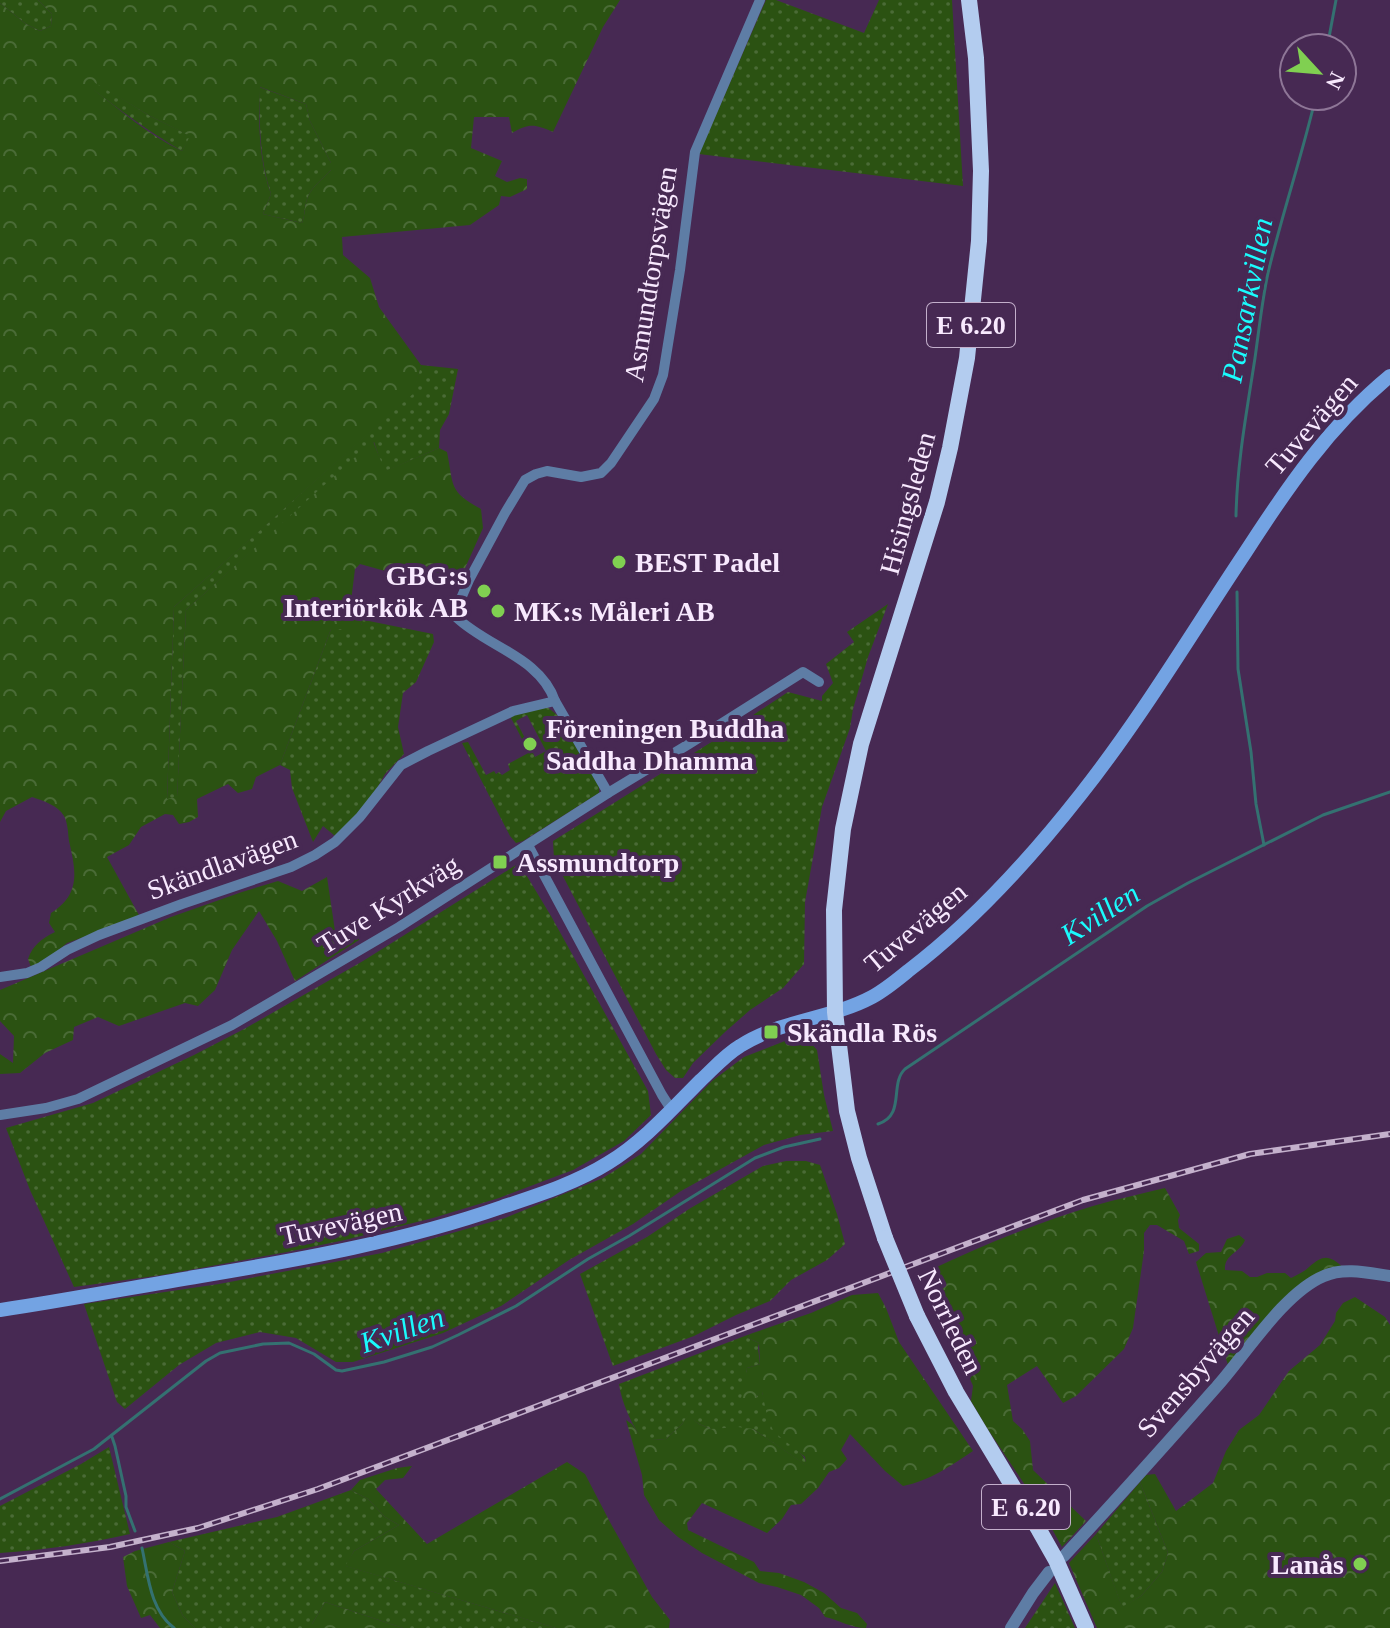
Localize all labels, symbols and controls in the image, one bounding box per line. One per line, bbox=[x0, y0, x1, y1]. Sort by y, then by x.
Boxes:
north arrow bbox=[1278, 32, 1358, 112]
text: N bbox=[1321, 68, 1350, 93]
street label: Asmundtorpsvägen bbox=[618, 164, 683, 384]
water label: Pansarkvillen bbox=[1214, 215, 1279, 386]
road number: E 6.20 bbox=[927, 303, 1015, 347]
street label: Tuvevägen bbox=[1259, 368, 1364, 481]
street label: Hisingsleden bbox=[874, 428, 941, 578]
place label: BEST Padel bbox=[635, 547, 780, 578]
marker: BEST Padel bbox=[610, 553, 628, 571]
place label: GBG:s Interiörkök AB bbox=[284, 560, 468, 623]
marker: GBG:s Interiörkök AB bbox=[475, 582, 493, 600]
place label: MK:s Måleri AB bbox=[514, 596, 715, 627]
marker: MK:s Måleri AB bbox=[489, 602, 507, 620]
place label: Föreningen Buddha Saddha Dhamma bbox=[546, 713, 784, 776]
marker: Föreningen Buddha Saddha Dhamma bbox=[521, 735, 539, 753]
street label: Skändlavägen bbox=[143, 823, 301, 906]
place label: Assmundtorp bbox=[516, 847, 679, 878]
street label: Tuve Kyrkväg bbox=[312, 848, 465, 960]
marker: Assmundtorp bbox=[491, 853, 509, 871]
street label: Tuvevägen bbox=[858, 876, 973, 979]
water label: Kvillen bbox=[1054, 876, 1145, 952]
place label: Skändla Rös bbox=[787, 1017, 937, 1048]
marker: Skändla Rös bbox=[762, 1023, 780, 1041]
street label: Tuvevägen bbox=[278, 1195, 405, 1251]
street label: Norrleden bbox=[912, 1263, 989, 1379]
water label: Kvillen bbox=[355, 1300, 448, 1360]
street label: Svensbyvägen bbox=[1131, 1301, 1260, 1444]
road number: E 6.20 bbox=[982, 1485, 1070, 1529]
place label: Lanås bbox=[1271, 1549, 1344, 1580]
marker: Lanås bbox=[1351, 1555, 1369, 1573]

